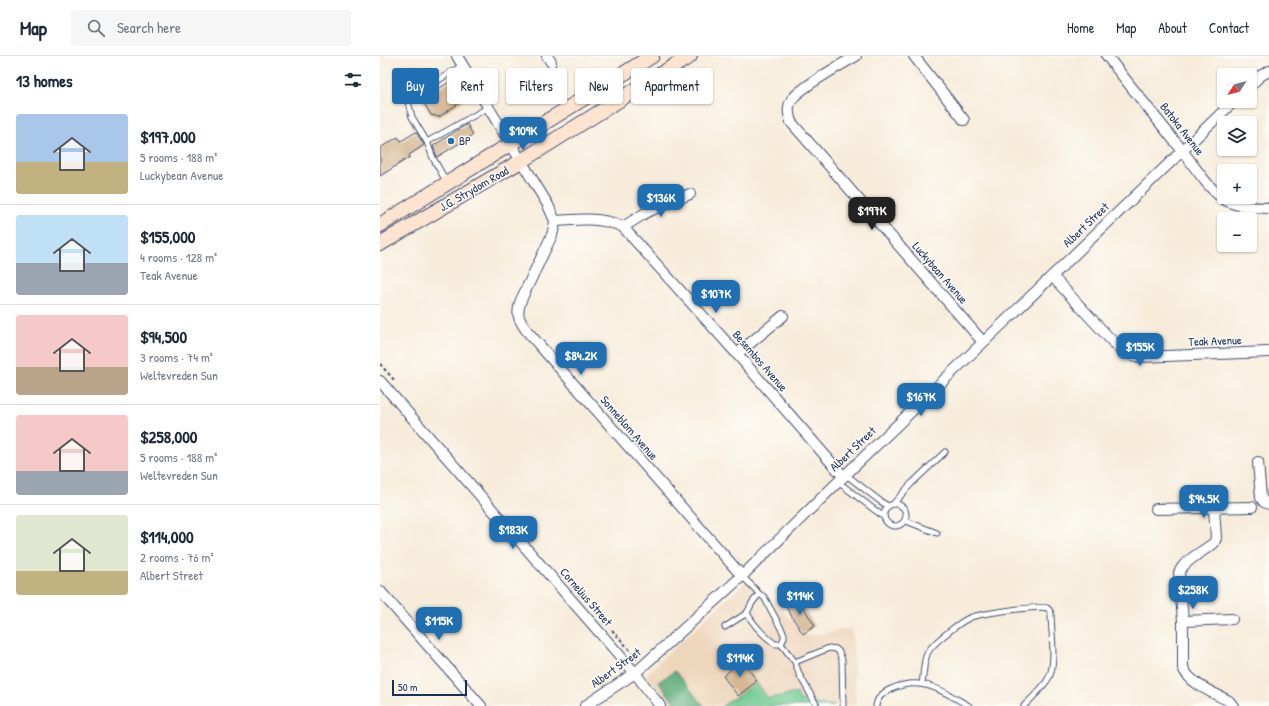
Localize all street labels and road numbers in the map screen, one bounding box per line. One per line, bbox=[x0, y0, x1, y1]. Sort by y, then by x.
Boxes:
street label: Batoka Avenue bbox=[1156, 99, 1209, 159]
street label: J.G. Strydom Road bbox=[436, 162, 512, 215]
street label: Albert Street bbox=[1059, 198, 1113, 251]
street label: Luckybean Avenue bbox=[909, 238, 972, 307]
street label: Besembos Avenue bbox=[729, 326, 792, 395]
street label: Teak Avenue bbox=[1188, 331, 1242, 350]
street label: Sonneblom Avenue bbox=[597, 392, 662, 464]
street label: Albert Street bbox=[826, 422, 880, 475]
street label: Cornelius Street bbox=[556, 564, 617, 630]
street label: Albert Street bbox=[587, 643, 645, 692]

